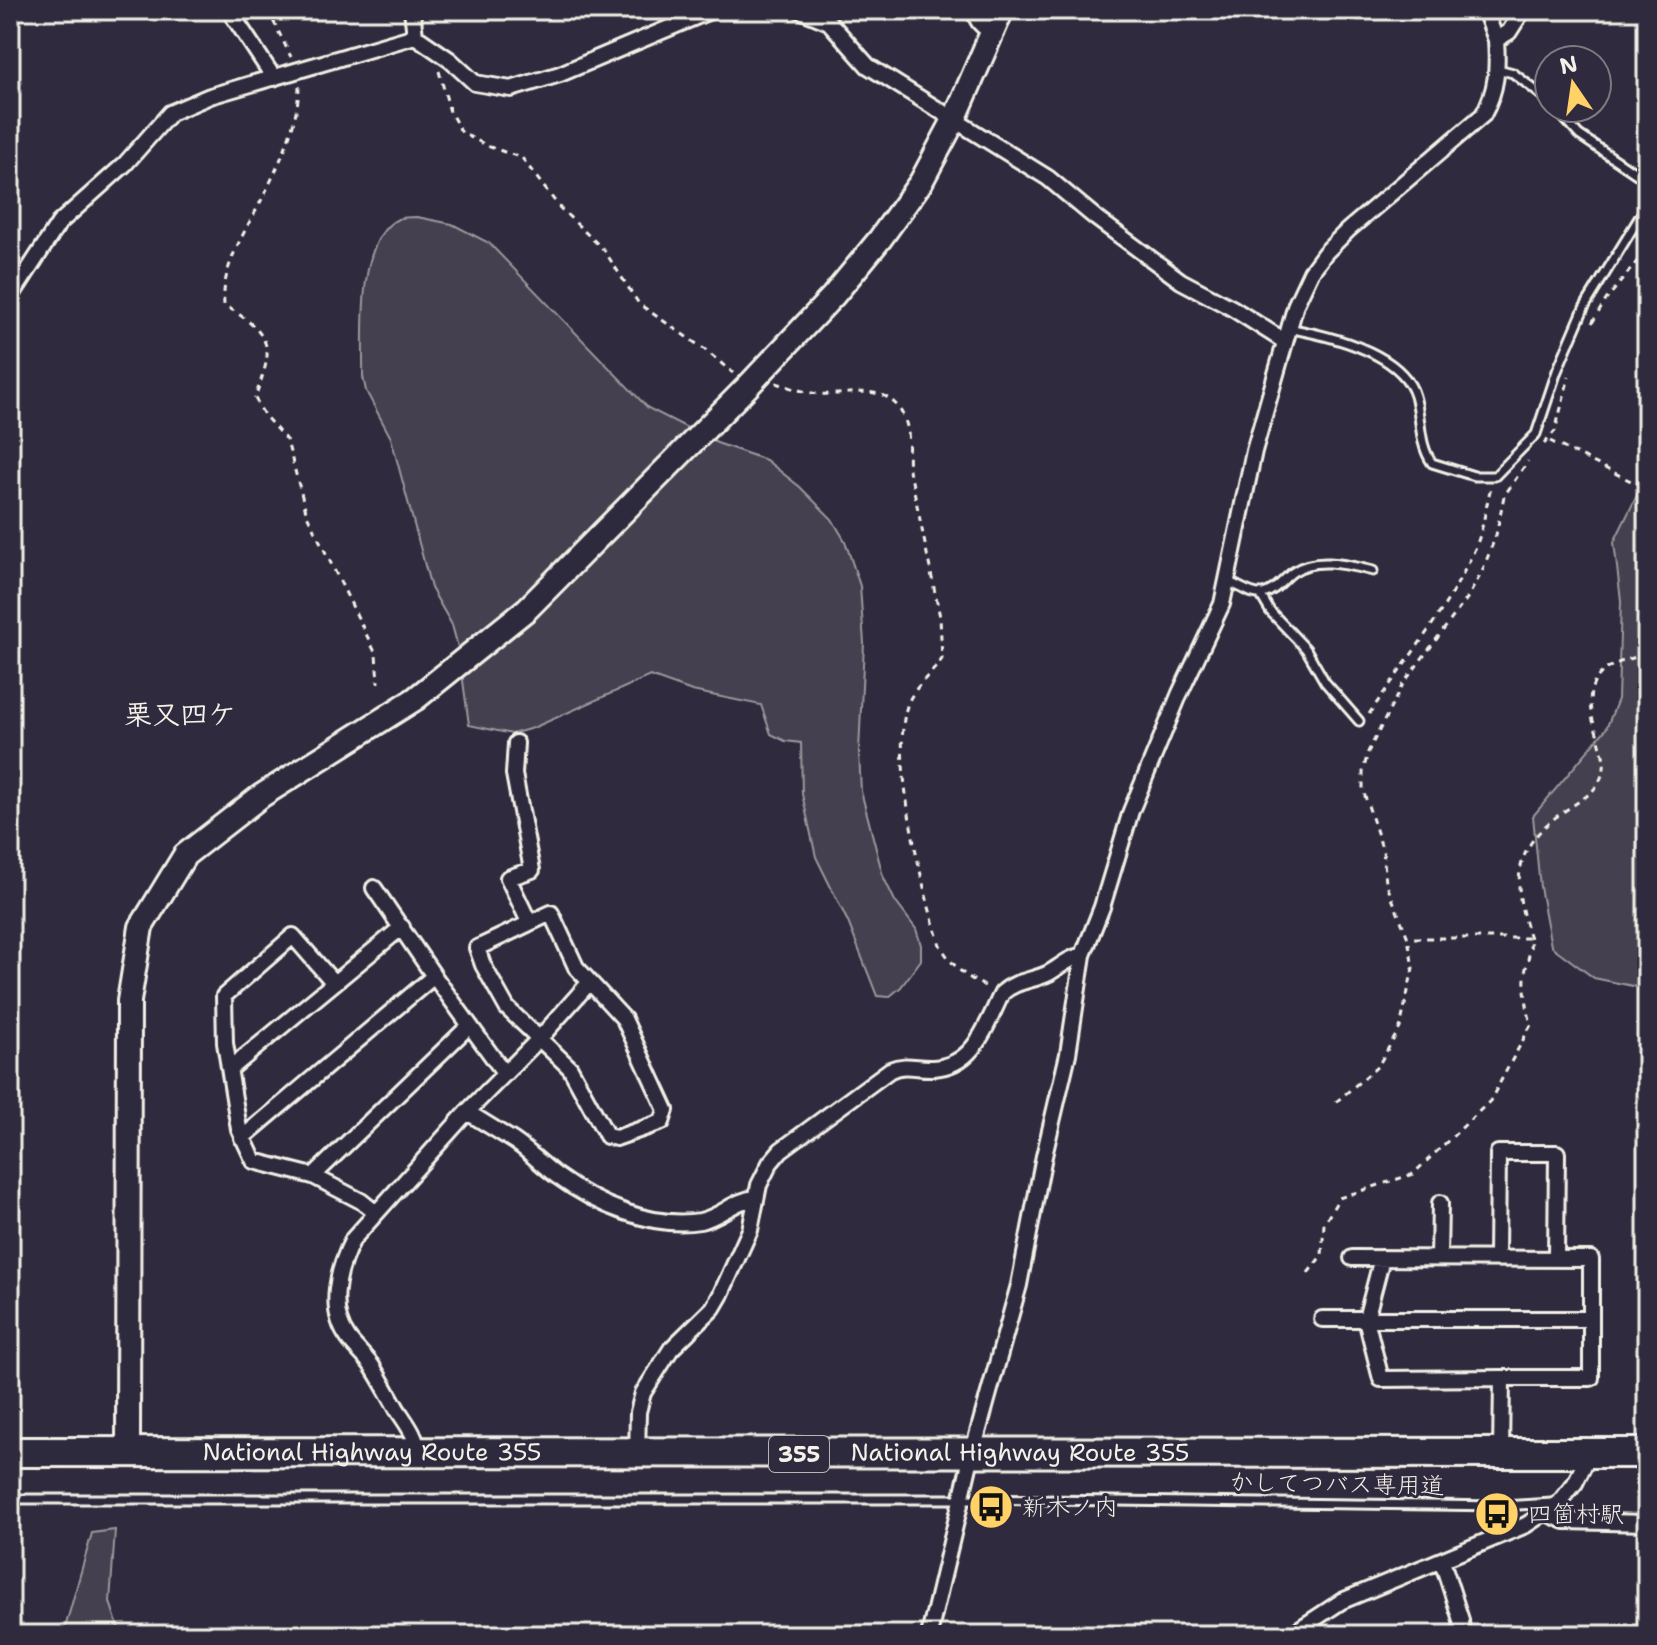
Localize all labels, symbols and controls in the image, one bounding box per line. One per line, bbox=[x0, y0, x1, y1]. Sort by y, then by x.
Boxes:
north arrow bbox=[1533, 44, 1613, 124]
text: N bbox=[1557, 49, 1580, 81]
district label: 栗又四ケ bbox=[124, 695, 236, 733]
street label: National Highway Route 355 bbox=[203, 1436, 541, 1468]
road number: 355 bbox=[769, 1436, 829, 1472]
street label: National Highway Route 355 bbox=[851, 1437, 1189, 1469]
street label: かしてつバス専用道 bbox=[1229, 1466, 1445, 1502]
bus stop icon: 新木ノ内 bbox=[967, 1483, 1015, 1531]
bus stop icon: 四箇村駅 bbox=[1473, 1490, 1521, 1538]
place label: 新木ノ内 bbox=[1022, 1491, 1118, 1523]
place label: 四箇村駅 bbox=[1528, 1498, 1624, 1530]

